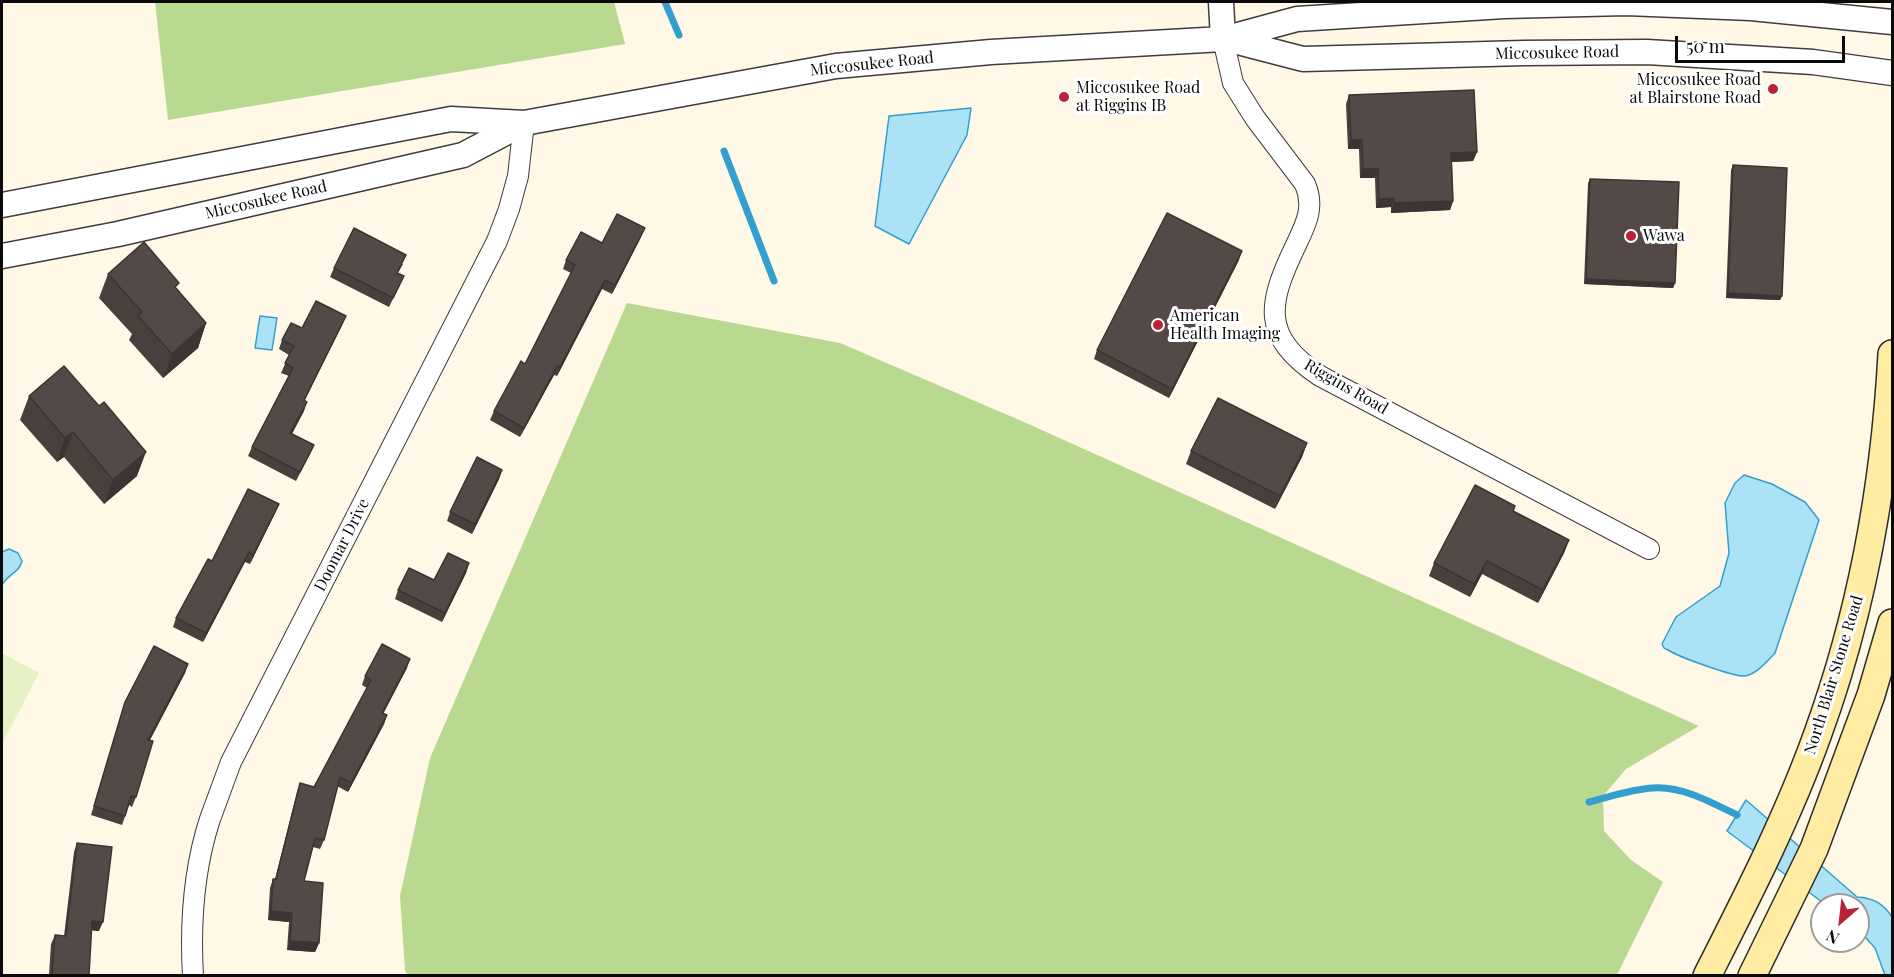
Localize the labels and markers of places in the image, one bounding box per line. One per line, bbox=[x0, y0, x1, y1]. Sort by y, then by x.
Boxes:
place label: Miccosukee Road at Blairstone Road bbox=[1630, 70, 1761, 108]
place label: Miccosukee Road at Riggins IB bbox=[1076, 78, 1200, 116]
marker: Miccosukee Road at Blairstone Road bbox=[1766, 82, 1780, 96]
marker: Miccosukee Road at Riggins IB bbox=[1057, 90, 1071, 104]
place label: Wawa bbox=[1643, 226, 1685, 246]
marker: Wawa bbox=[1624, 229, 1638, 243]
place label: American Health Imaging bbox=[1170, 306, 1280, 344]
marker: American Health Imaging bbox=[1151, 318, 1165, 332]

